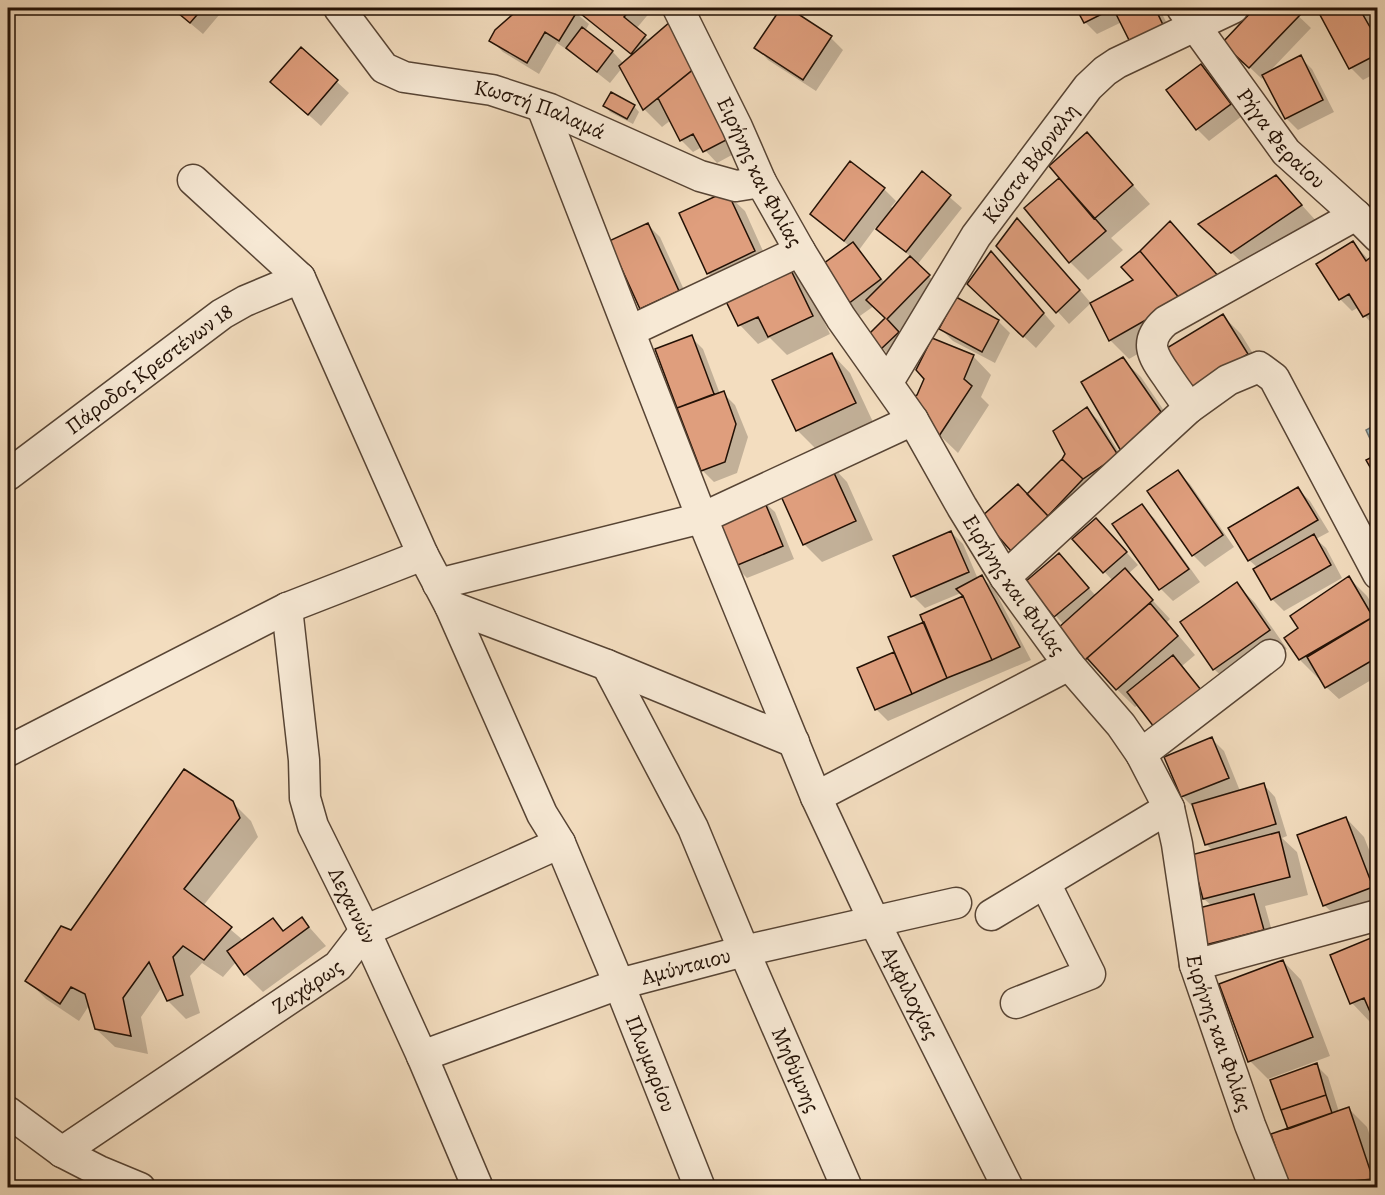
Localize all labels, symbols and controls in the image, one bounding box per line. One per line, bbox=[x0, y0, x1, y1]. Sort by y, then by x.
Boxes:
street label: Κωστή Παλαμά bbox=[472, 73, 610, 147]
street label: Ρήγα Φεραίου bbox=[1229, 82, 1332, 196]
street label: Ειρήνης και Φιλίας bbox=[709, 91, 810, 253]
street label: Κώστα Βάρναλη bbox=[975, 97, 1086, 230]
street label: Πάροδος Κρεστένων 18 bbox=[59, 296, 239, 442]
street label: Ειρήνης και Φιλίας bbox=[955, 509, 1072, 662]
street label: Λεχαινών bbox=[320, 861, 384, 949]
street label: Αμύνταιου bbox=[637, 940, 734, 993]
street label: Αμφιλοχίας bbox=[874, 941, 946, 1045]
street label: Ζαχάρως bbox=[266, 952, 349, 1021]
street label: Ειρήνης και Φιλίας bbox=[1179, 952, 1259, 1116]
street label: Πλωμαρίου bbox=[618, 1011, 683, 1117]
street label: Μηθύμνης bbox=[764, 1022, 827, 1117]

